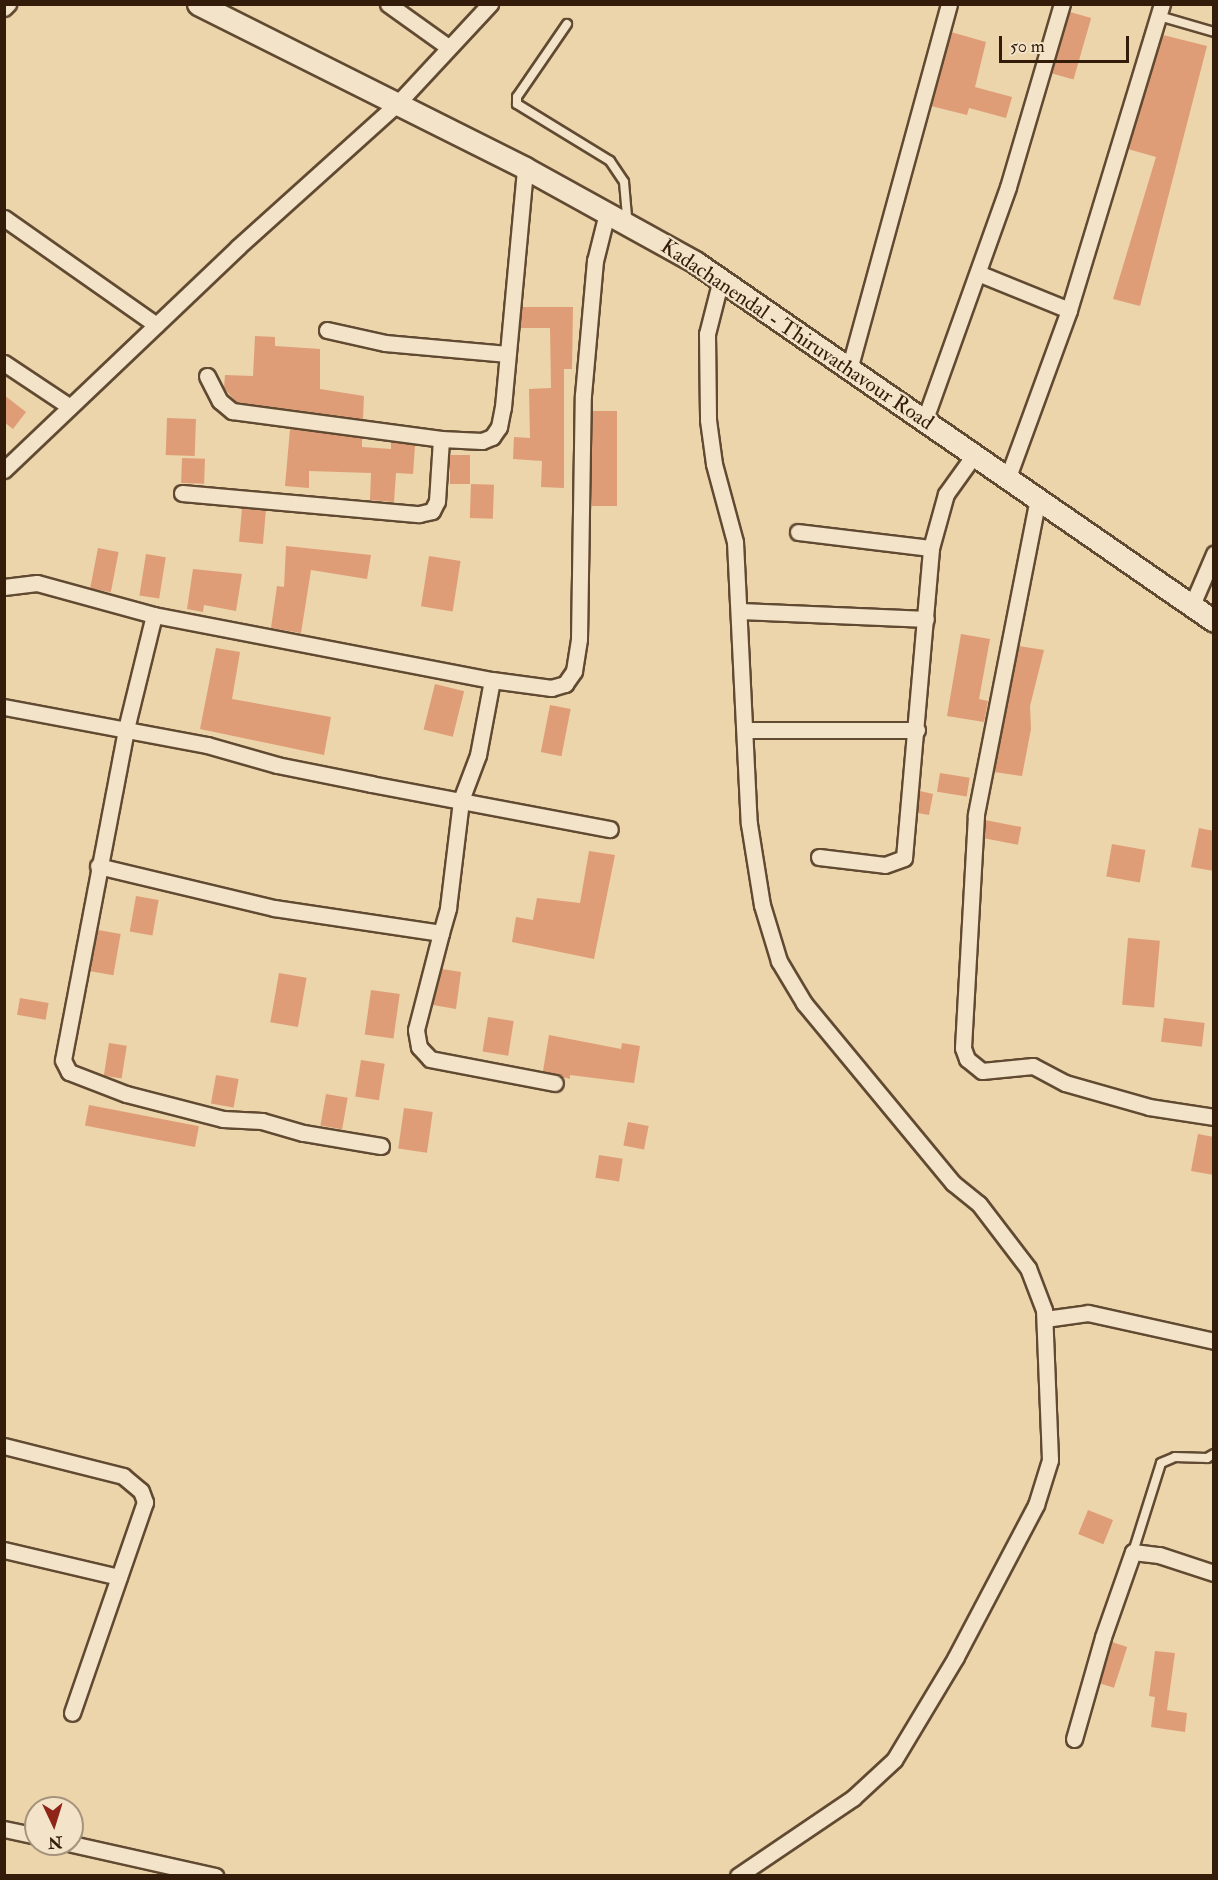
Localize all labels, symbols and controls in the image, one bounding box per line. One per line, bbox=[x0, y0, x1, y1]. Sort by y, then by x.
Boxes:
scale bar bbox=[1002, 24, 1132, 62]
text: 50 m bbox=[1010, 35, 1045, 58]
street label: Kadachanendal - Thiruvathavour Road bbox=[656, 234, 938, 436]
north arrow bbox=[24, 1796, 84, 1856]
text: N bbox=[47, 1831, 63, 1852]

